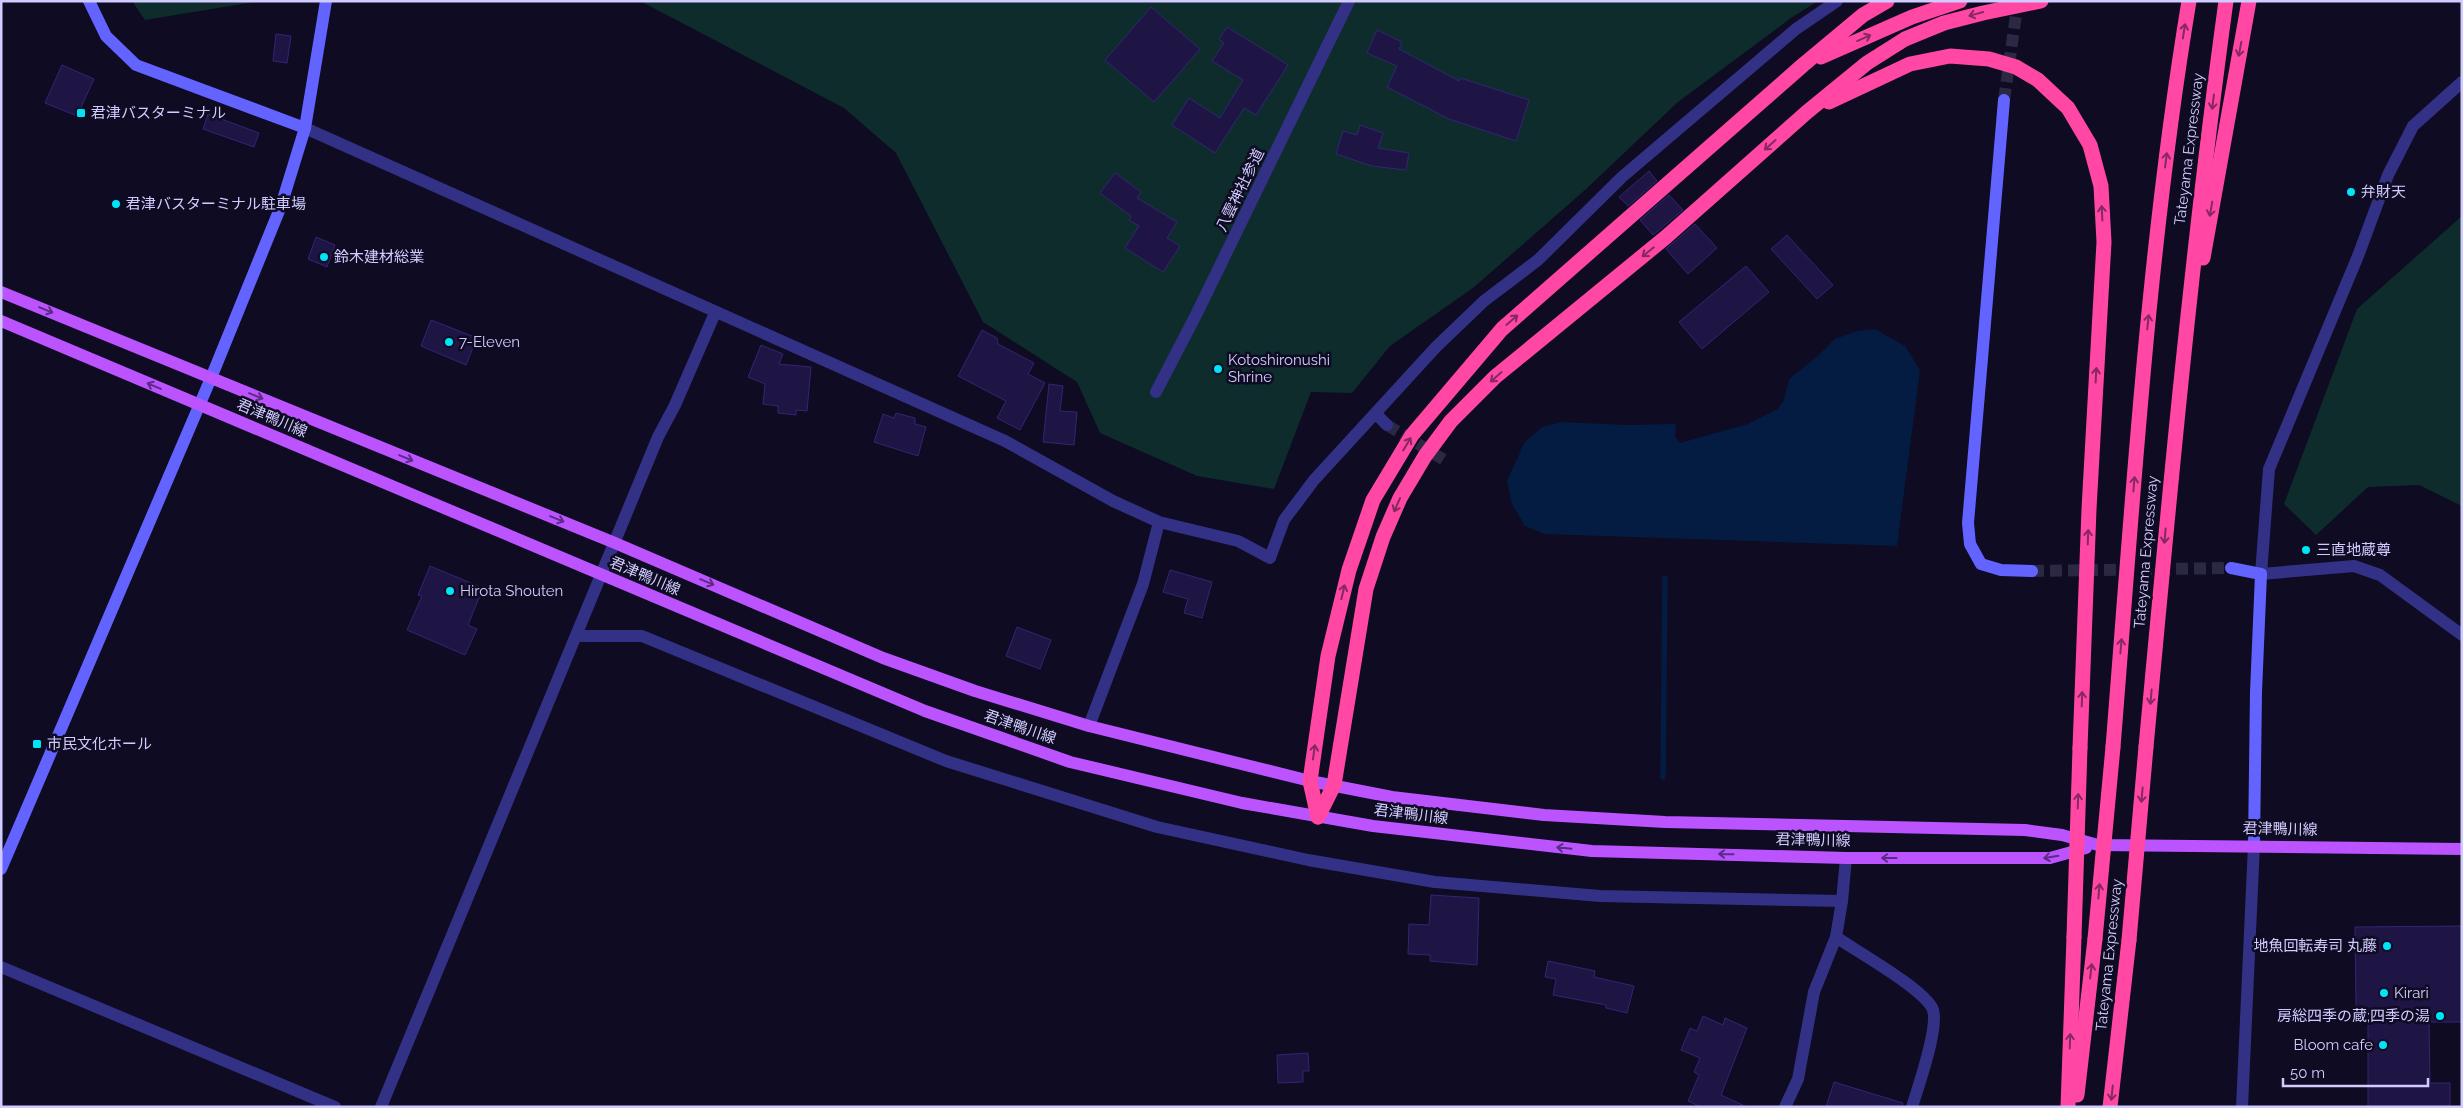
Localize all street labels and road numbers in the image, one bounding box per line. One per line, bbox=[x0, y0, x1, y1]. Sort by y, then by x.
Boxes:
street label: Tateyama Expressway bbox=[2171, 72, 2207, 226]
street label: 八雲神社参道 bbox=[1212, 146, 1268, 234]
street label: 君津鴨川線 bbox=[234, 395, 310, 441]
street label: Tateyama Expressway bbox=[2130, 475, 2162, 629]
street label: 君津鴨川線 bbox=[607, 553, 683, 599]
street label: 君津鴨川線 bbox=[982, 706, 1058, 748]
street label: 君津鴨川線 bbox=[1373, 800, 1449, 828]
street label: 君津鴨川線 bbox=[2242, 819, 2318, 839]
street label: 君津鴨川線 bbox=[1775, 830, 1851, 850]
street label: Tateyama Expressway bbox=[2092, 878, 2126, 1032]

